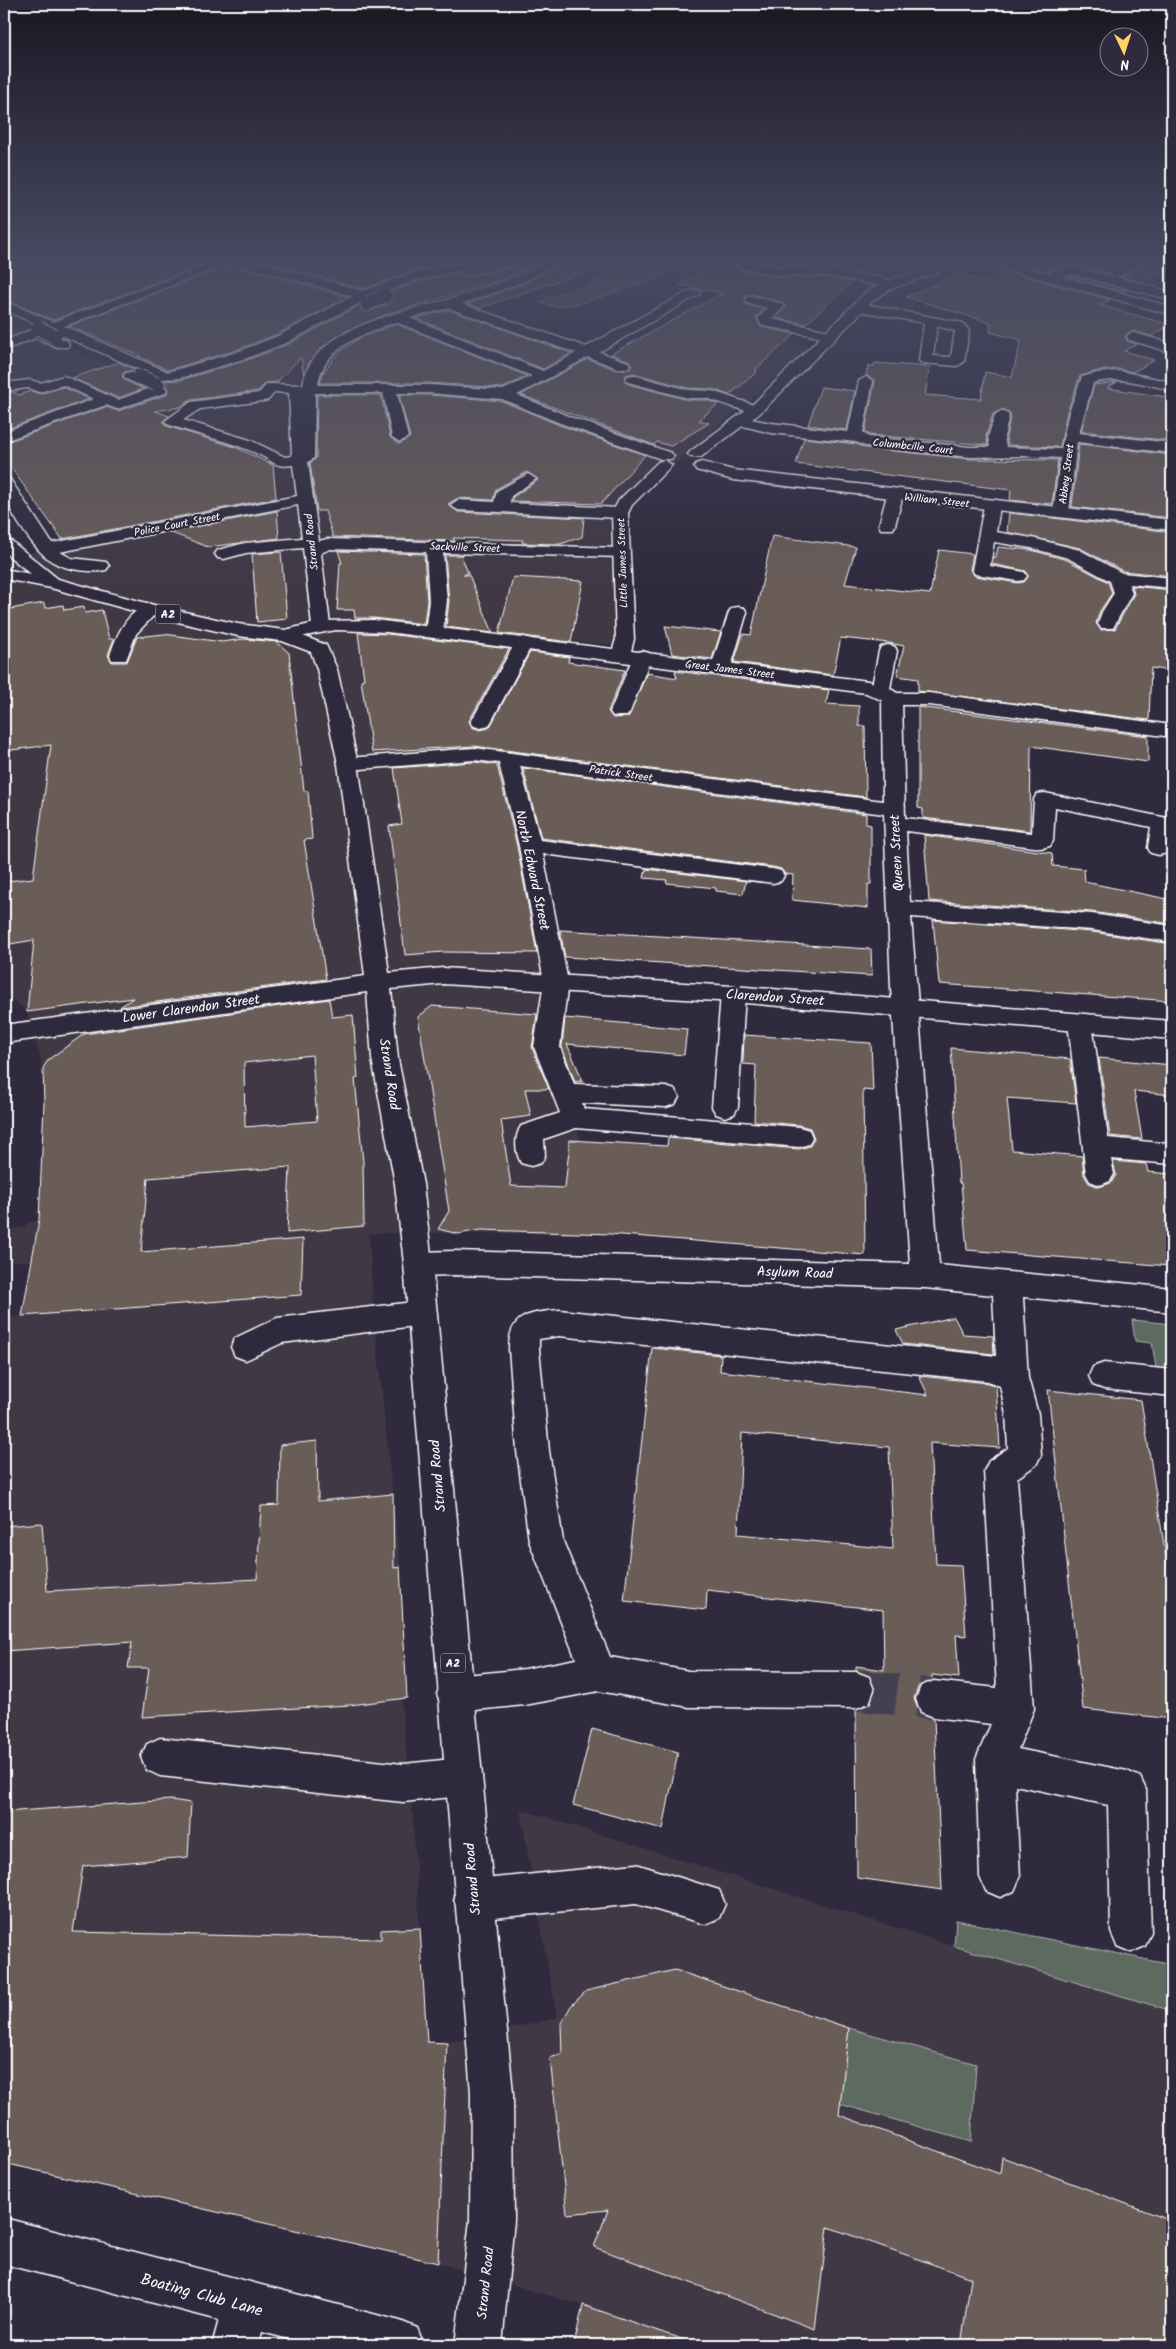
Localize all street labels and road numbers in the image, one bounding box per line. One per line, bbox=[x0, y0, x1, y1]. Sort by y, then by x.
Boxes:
street label: Columbcille Court bbox=[872, 434, 955, 460]
street label: Abbey Street bbox=[1054, 442, 1080, 505]
street label: William Street bbox=[903, 489, 971, 513]
street label: Police Court Street bbox=[132, 508, 223, 542]
street label: Strand Road bbox=[300, 512, 324, 571]
street label: Little James Street bbox=[612, 517, 634, 608]
street label: Sackville Street bbox=[429, 538, 501, 558]
road number: A2 bbox=[156, 604, 180, 624]
street label: Great James Street bbox=[684, 656, 776, 685]
street label: Patrick Street bbox=[588, 761, 655, 787]
street label: North Edward Street bbox=[508, 808, 556, 933]
street label: Queen Street bbox=[884, 813, 910, 892]
street label: Clarendon Street bbox=[725, 984, 825, 1012]
street label: Lower Clarendon Street bbox=[121, 988, 262, 1030]
street label: Strand Road bbox=[373, 1037, 406, 1113]
street label: Asylum Road bbox=[757, 1261, 834, 1285]
street label: Strand Road bbox=[424, 1438, 452, 1513]
road number: A2 bbox=[440, 1654, 466, 1672]
street label: Strand Road bbox=[459, 1841, 487, 1916]
street label: Strand Road bbox=[471, 2245, 501, 2320]
street label: Boating Club Lane bbox=[138, 2267, 265, 2324]

